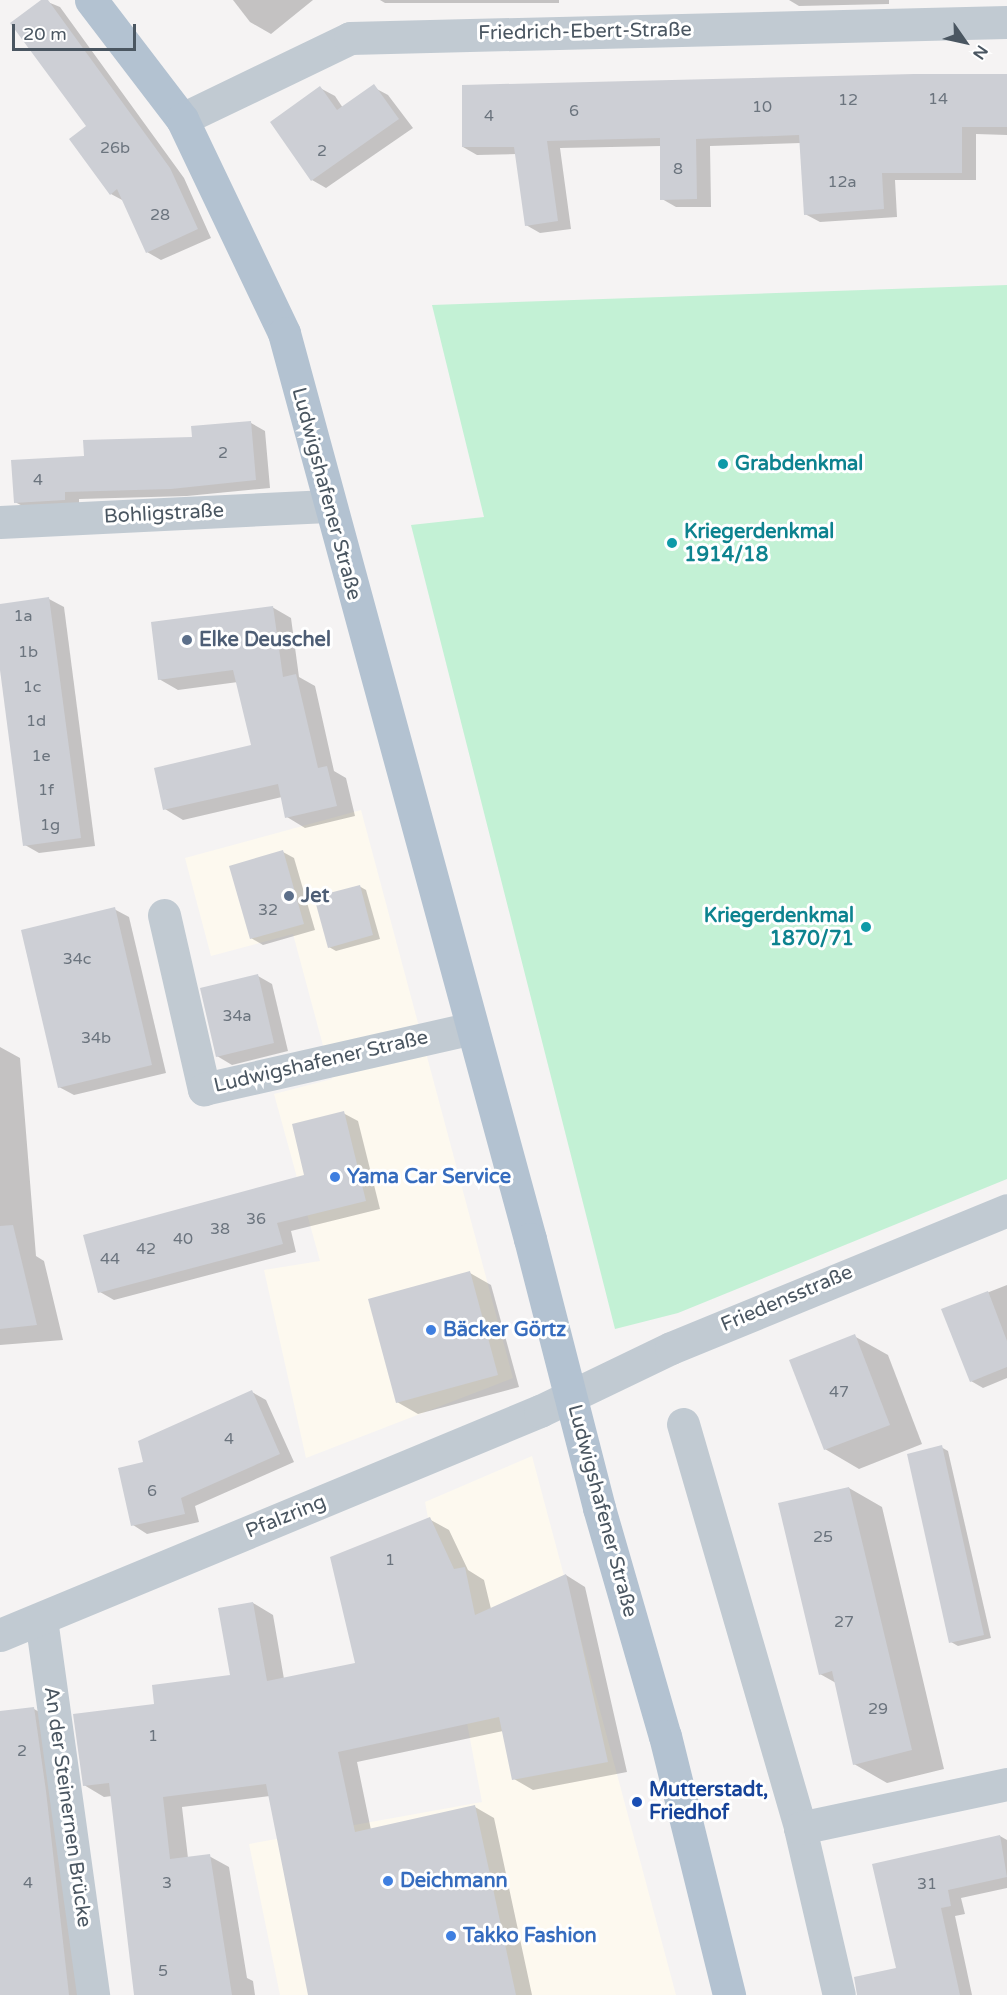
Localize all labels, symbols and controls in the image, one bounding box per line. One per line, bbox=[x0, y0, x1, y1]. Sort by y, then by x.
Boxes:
scale bar bbox=[15, 12, 140, 50]
north arrow bbox=[935, 12, 995, 72]
street label: Friedrich-Ebert-Straße bbox=[478, 18, 692, 46]
text: 20 m bbox=[23, 23, 67, 45]
text: N bbox=[968, 41, 992, 63]
house number: 14 bbox=[928, 89, 948, 109]
house number: 12 bbox=[838, 90, 858, 110]
house number: 10 bbox=[752, 97, 772, 117]
house number: 6 bbox=[569, 101, 579, 121]
house number: 4 bbox=[484, 106, 494, 126]
house number: 26b bbox=[100, 138, 130, 158]
house number: 2 bbox=[317, 141, 327, 161]
house number: 8 bbox=[673, 159, 683, 179]
house number: 12a bbox=[827, 172, 857, 192]
house number: 28 bbox=[150, 205, 170, 225]
street label: Ludwigshafener Straße bbox=[286, 385, 366, 603]
house number: 2 bbox=[218, 443, 228, 463]
place label: Grabdenkmal bbox=[735, 452, 863, 476]
marker: Grabdenkmal bbox=[716, 457, 730, 471]
house number: 4 bbox=[33, 470, 43, 490]
street label: Bohligstraße bbox=[103, 499, 225, 529]
place label: Kriegerdenkmal 1914/18 bbox=[684, 520, 834, 567]
marker: Kriegerdenkmal 1914/18 bbox=[665, 536, 679, 550]
house number: 1a bbox=[13, 606, 33, 626]
place label: Elke Deuschel bbox=[199, 628, 331, 652]
marker: Elke Deuschel bbox=[180, 633, 194, 647]
house number: 1b bbox=[18, 642, 38, 662]
house number: 1c bbox=[23, 677, 41, 697]
house number: 1d bbox=[26, 711, 46, 731]
house number: 1e bbox=[31, 746, 51, 766]
house number: 1f bbox=[38, 780, 54, 800]
house number: 1g bbox=[40, 815, 60, 835]
place label: Jet bbox=[301, 884, 329, 908]
marker: Jet bbox=[282, 889, 296, 903]
house number: 32 bbox=[258, 900, 278, 920]
place label: Kriegerdenkmal 1870/71 bbox=[704, 904, 854, 951]
marker: Kriegerdenkmal 1870/71 bbox=[859, 920, 873, 934]
house number: 34c bbox=[63, 949, 91, 969]
house number: 34a bbox=[222, 1006, 252, 1026]
street label: Ludwigshafener Straße bbox=[212, 1026, 430, 1098]
house number: 34b bbox=[81, 1028, 111, 1048]
place label: Yama Car Service bbox=[347, 1165, 511, 1189]
marker: Yama Car Service bbox=[328, 1170, 342, 1184]
house number: 36 bbox=[246, 1209, 266, 1229]
house number: 38 bbox=[210, 1219, 230, 1239]
house number: 40 bbox=[173, 1229, 193, 1249]
house number: 42 bbox=[136, 1239, 156, 1259]
house number: 44 bbox=[100, 1249, 120, 1269]
street label: Friedensstraße bbox=[717, 1260, 857, 1338]
place label: Bäcker Görtz bbox=[443, 1318, 566, 1342]
marker: Bäcker Görtz bbox=[424, 1323, 438, 1337]
house number: 47 bbox=[829, 1382, 849, 1402]
street label: Ludwigshafener Straße bbox=[562, 1402, 642, 1620]
house number: 4 bbox=[224, 1429, 234, 1449]
house number: 6 bbox=[147, 1481, 157, 1501]
street label: Pfalzring bbox=[242, 1490, 330, 1544]
house number: 25 bbox=[813, 1527, 833, 1547]
house number: 1 bbox=[385, 1550, 395, 1570]
house number: 27 bbox=[834, 1612, 854, 1632]
street label: An der Steinernen Brücke bbox=[38, 1685, 96, 1929]
house number: 29 bbox=[868, 1699, 888, 1719]
house number: 1 bbox=[148, 1726, 158, 1746]
house number: 2 bbox=[17, 1741, 27, 1761]
place label: Mutterstadt, Friedhof bbox=[649, 1778, 768, 1825]
marker: Mutterstadt, Friedhof bbox=[630, 1795, 644, 1809]
place label: Deichmann bbox=[400, 1869, 508, 1893]
house number: 4 bbox=[23, 1873, 33, 1893]
house number: 3 bbox=[162, 1873, 172, 1893]
marker: Deichmann bbox=[381, 1874, 395, 1888]
house number: 31 bbox=[917, 1874, 937, 1894]
place label: Takko Fashion bbox=[463, 1924, 597, 1948]
marker: Takko Fashion bbox=[444, 1929, 458, 1943]
house number: 5 bbox=[158, 1961, 168, 1981]

